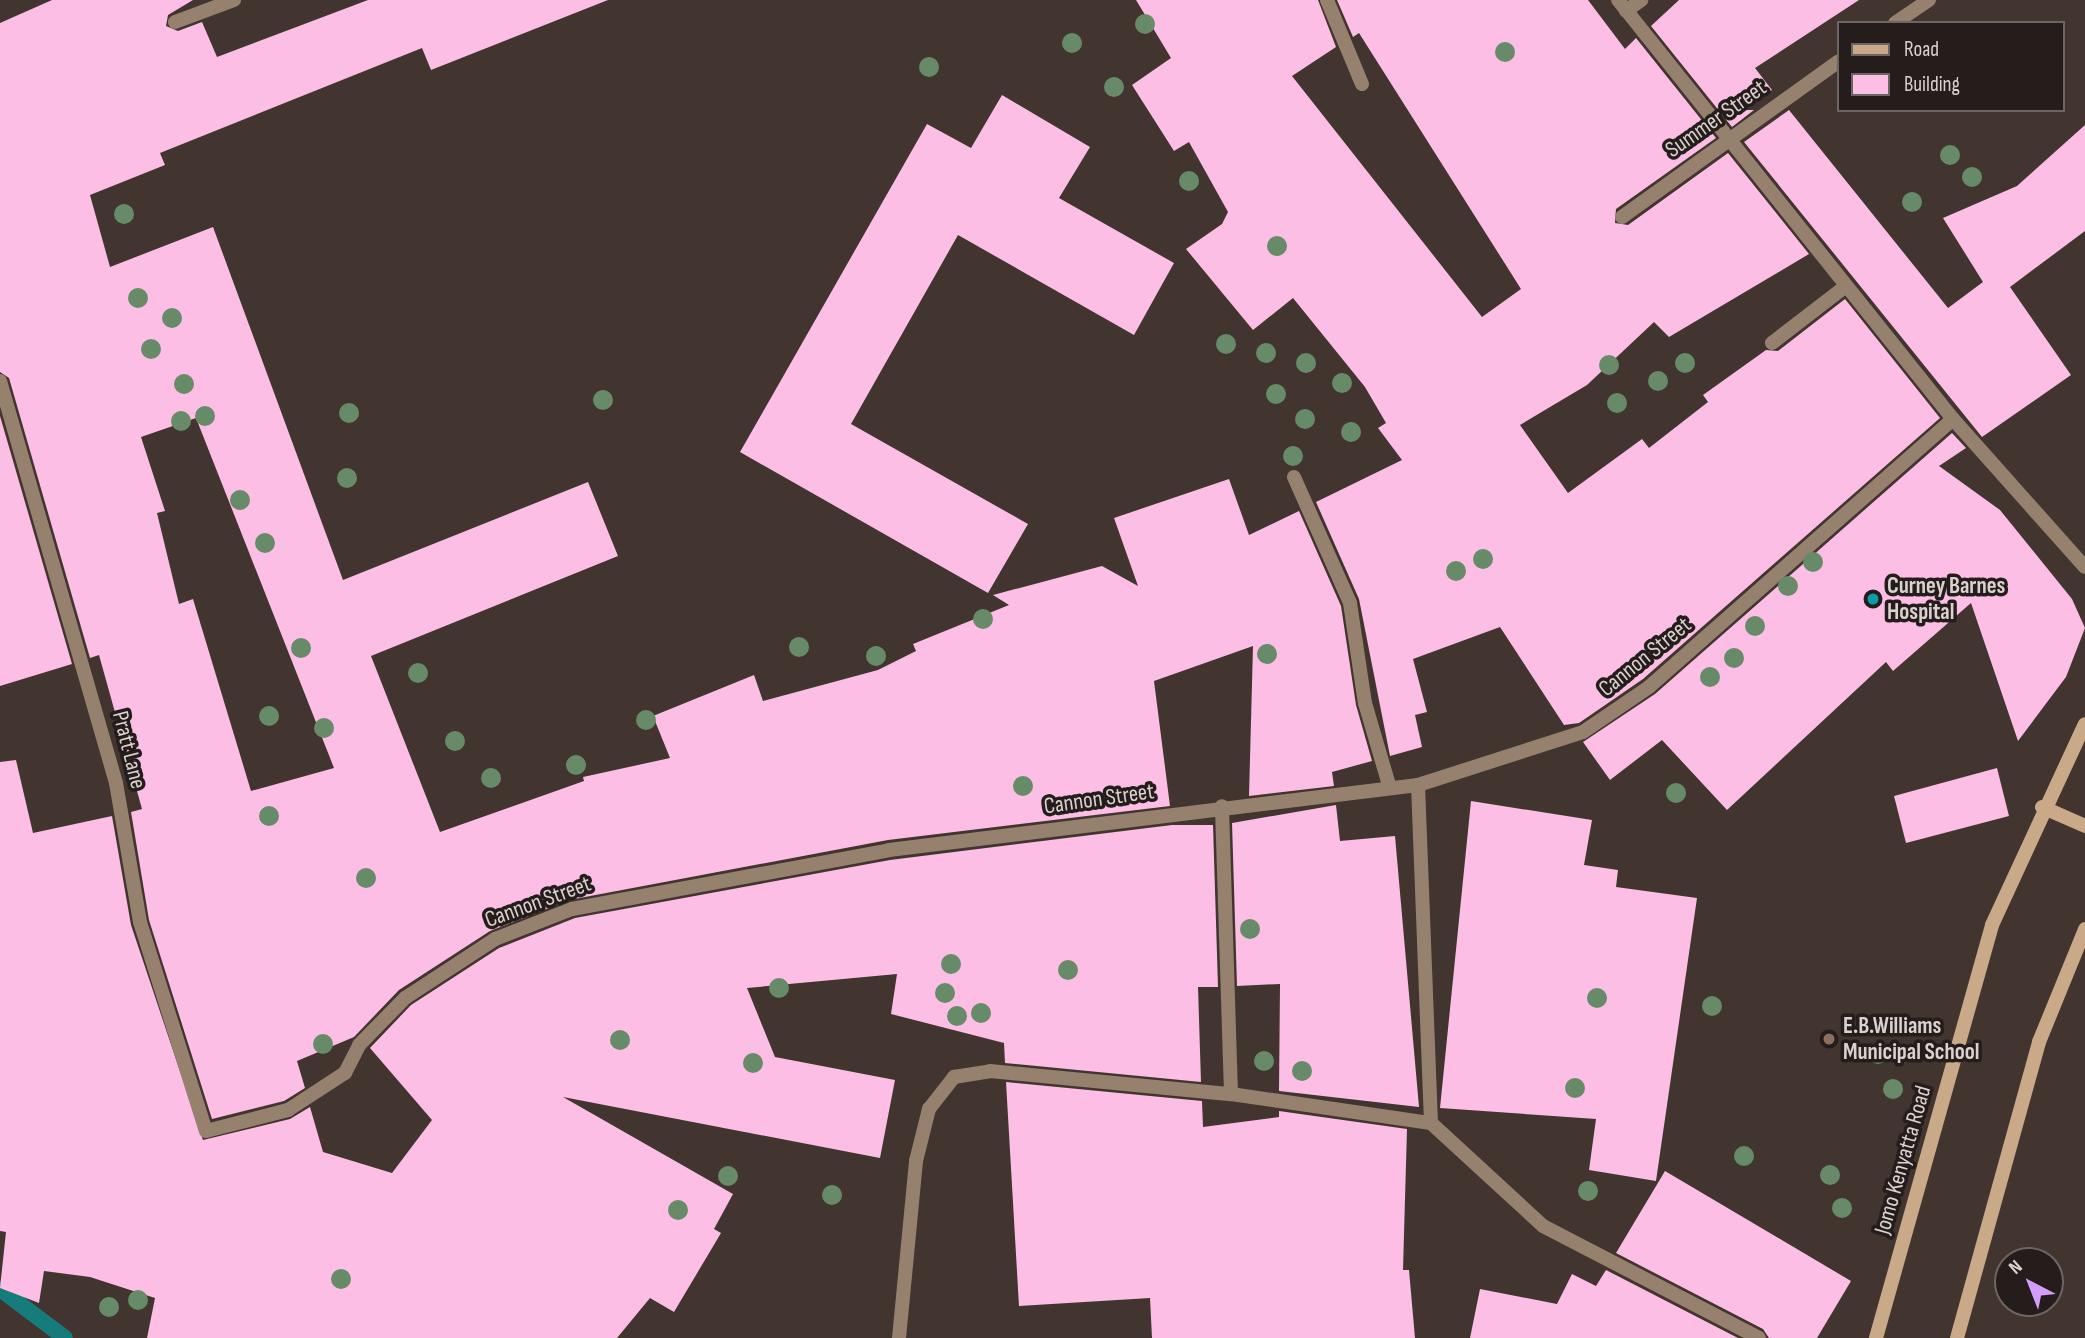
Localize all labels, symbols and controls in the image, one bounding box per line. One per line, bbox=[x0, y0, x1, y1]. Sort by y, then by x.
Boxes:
legend bbox=[1836, 21, 2064, 112]
text: Road bbox=[1904, 37, 1939, 62]
text: Building bbox=[1904, 72, 1960, 97]
street label: Summer Street bbox=[1660, 74, 1772, 164]
place label: Curney Barnes Hospital bbox=[1887, 572, 2005, 626]
marker: Curney Barnes Hospital bbox=[1865, 591, 1881, 607]
street label: Cannon Street bbox=[1593, 611, 1697, 703]
street label: Pratt Lane bbox=[106, 708, 152, 792]
street label: Cannon Street bbox=[1042, 778, 1156, 820]
street label: Cannon Street bbox=[481, 870, 595, 934]
place label: E.B.Williams Municipal School bbox=[1843, 1012, 1980, 1066]
marker: E.B.Williams Municipal School bbox=[1821, 1031, 1837, 1047]
street label: Jomo Kenyatta Road bbox=[1869, 1082, 1937, 1238]
north arrow bbox=[1994, 1247, 2064, 1317]
text: N bbox=[2004, 1256, 2027, 1279]

